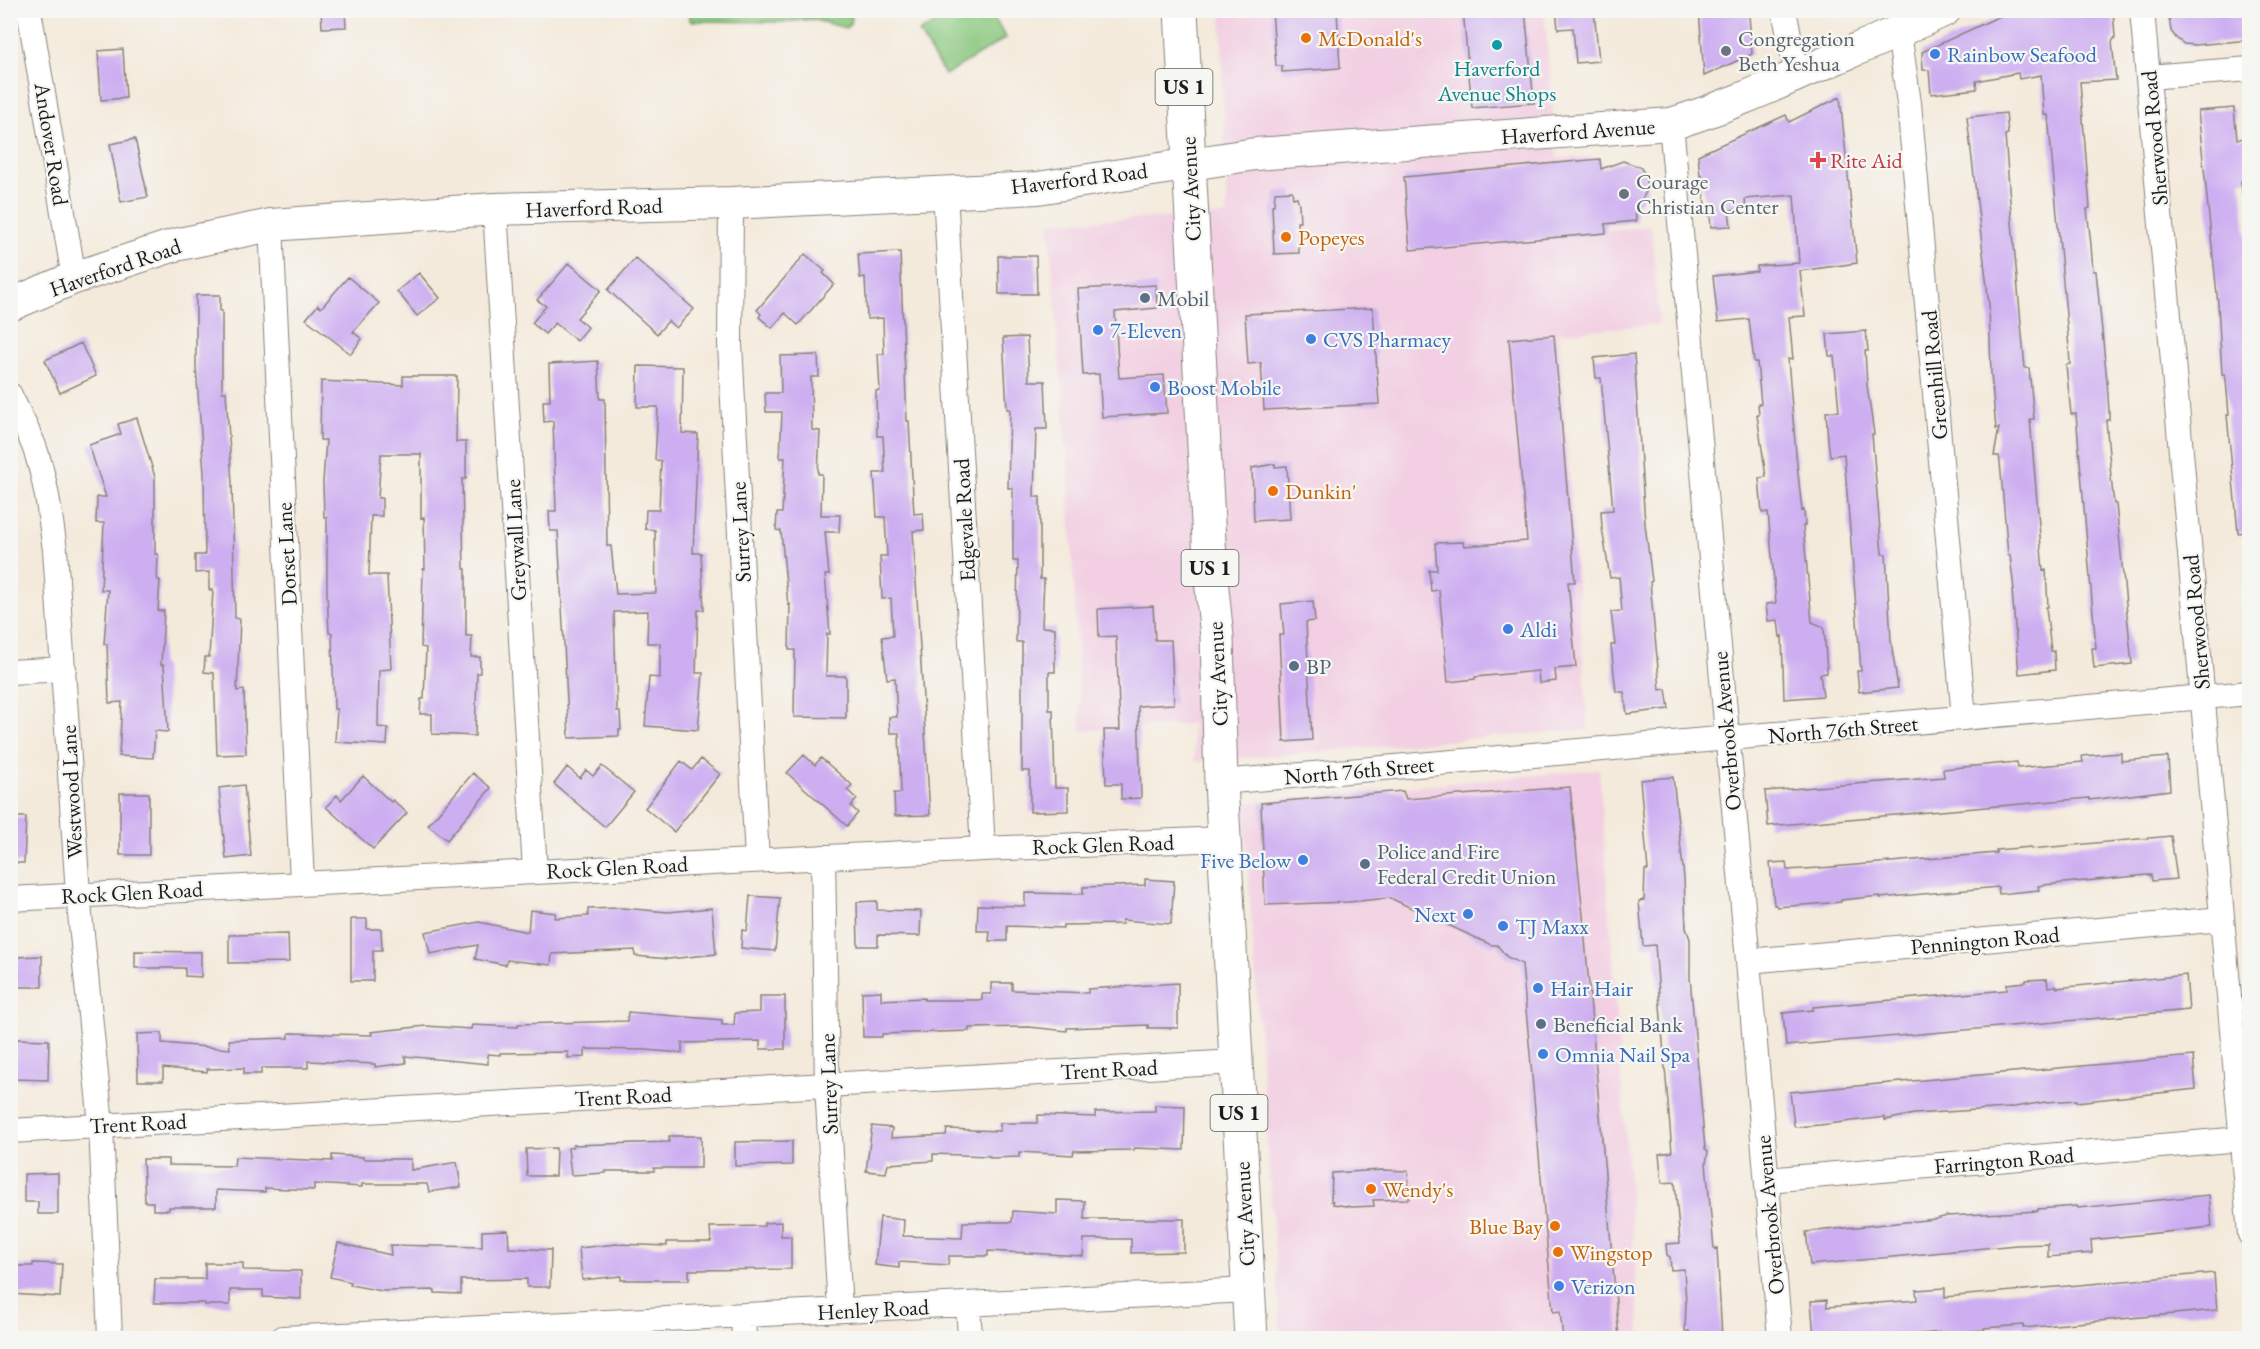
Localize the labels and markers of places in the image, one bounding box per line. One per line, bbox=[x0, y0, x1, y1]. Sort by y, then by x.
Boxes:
place label: McDonald's bbox=[1318, 24, 1422, 53]
place label: Congregation Beth Yeshua bbox=[1738, 24, 1855, 78]
marker: McDonald's bbox=[1299, 31, 1313, 45]
marker: Haverford Avenue Shops bbox=[1490, 38, 1504, 52]
place label: Rainbow Seafood bbox=[1947, 40, 2098, 69]
marker: Congregation Beth Yeshua bbox=[1719, 44, 1733, 58]
marker: Rainbow Seafood bbox=[1928, 47, 1942, 61]
place label: Haverford Avenue Shops bbox=[1437, 54, 1556, 108]
place label: Rite Aid bbox=[1830, 146, 1904, 175]
marker: Rite Aid bbox=[1811, 153, 1825, 167]
place label: Courage Christian Center bbox=[1636, 167, 1779, 221]
marker: Courage Christian Center bbox=[1617, 187, 1631, 201]
place label: Popeyes bbox=[1298, 223, 1365, 252]
marker: Popeyes bbox=[1279, 230, 1293, 244]
place label: Mobil bbox=[1157, 284, 1209, 313]
marker: Mobil bbox=[1138, 291, 1152, 305]
place label: 7-Eleven bbox=[1110, 316, 1183, 345]
marker: 7-Eleven bbox=[1091, 323, 1105, 337]
place label: CVS Pharmacy bbox=[1323, 325, 1451, 354]
marker: CVS Pharmacy bbox=[1304, 332, 1318, 346]
place label: Boost Mobile bbox=[1167, 373, 1281, 402]
marker: Boost Mobile bbox=[1148, 380, 1162, 394]
place label: Dunkin' bbox=[1285, 477, 1357, 506]
marker: Dunkin' bbox=[1266, 484, 1280, 498]
place label: Aldi bbox=[1519, 615, 1557, 644]
marker: Aldi bbox=[1501, 622, 1515, 636]
place label: BP bbox=[1306, 652, 1331, 681]
marker: BP bbox=[1287, 659, 1301, 673]
place label: Police and Fire Federal Credit Union bbox=[1377, 837, 1557, 891]
place label: Five Below bbox=[1200, 846, 1292, 875]
marker: Five Below bbox=[1296, 853, 1310, 867]
marker: Police and Fire Federal Credit Union bbox=[1358, 857, 1372, 871]
place label: Next bbox=[1414, 900, 1456, 929]
marker: Next bbox=[1461, 907, 1475, 921]
place label: TJ Maxx bbox=[1515, 912, 1589, 941]
marker: TJ Maxx bbox=[1496, 919, 1510, 933]
place label: Hair Hair bbox=[1550, 974, 1634, 1003]
marker: Hair Hair bbox=[1531, 981, 1545, 995]
place label: Beneficial Bank bbox=[1553, 1010, 1683, 1039]
marker: Beneficial Bank bbox=[1534, 1017, 1548, 1031]
place label: Omnia Nail Spa bbox=[1555, 1040, 1691, 1069]
marker: Omnia Nail Spa bbox=[1536, 1047, 1550, 1061]
place label: Wendy's bbox=[1383, 1175, 1453, 1204]
marker: Wendy's bbox=[1364, 1182, 1378, 1196]
place label: Blue Bay bbox=[1469, 1212, 1543, 1241]
marker: Blue Bay bbox=[1548, 1219, 1562, 1233]
place label: Wingstop bbox=[1570, 1238, 1653, 1267]
marker: Wingstop bbox=[1551, 1245, 1565, 1259]
place label: Verizon bbox=[1571, 1272, 1636, 1301]
marker: Verizon bbox=[1552, 1279, 1566, 1293]

